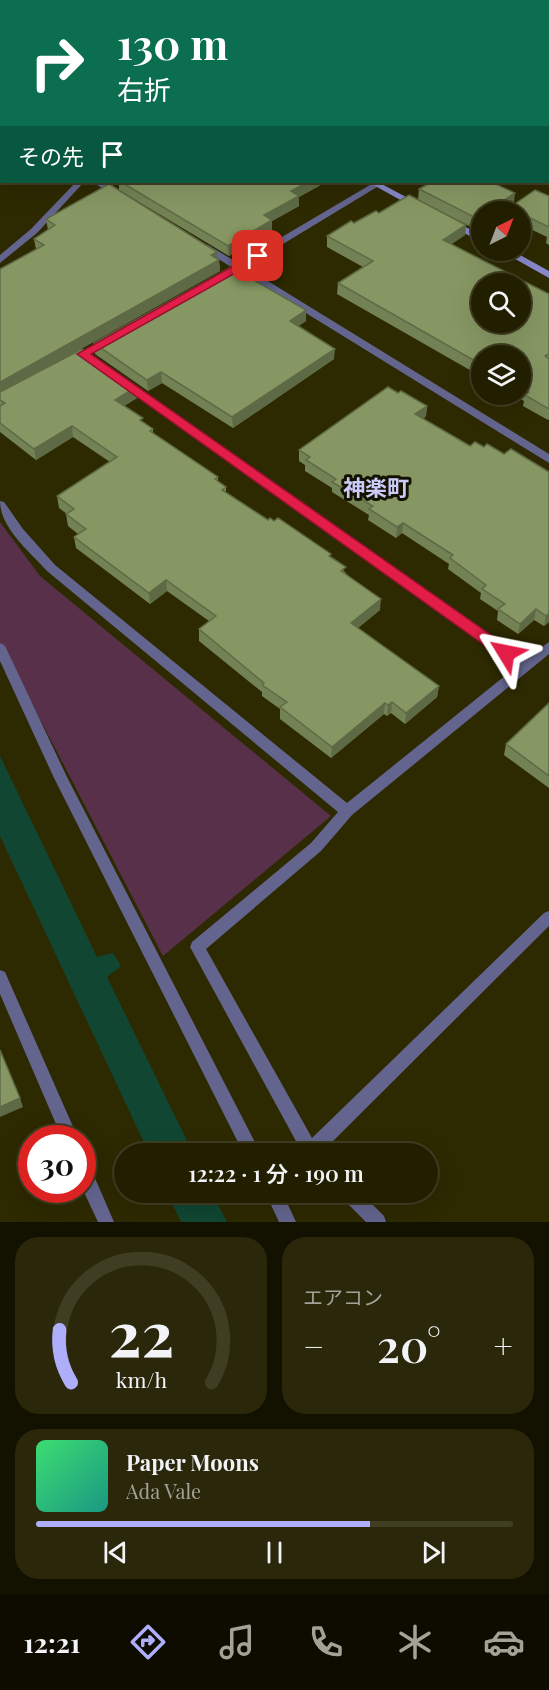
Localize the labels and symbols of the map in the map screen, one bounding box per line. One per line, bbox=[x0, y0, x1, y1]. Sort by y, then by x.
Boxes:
north arrow bbox=[471, 201, 531, 261]
pin bbox=[232, 230, 283, 281]
district label: 神楽町 bbox=[343, 472, 409, 502]
position arrow bbox=[474, 621, 538, 685]
speed limit sign: 30 bbox=[18, 1125, 96, 1203]

